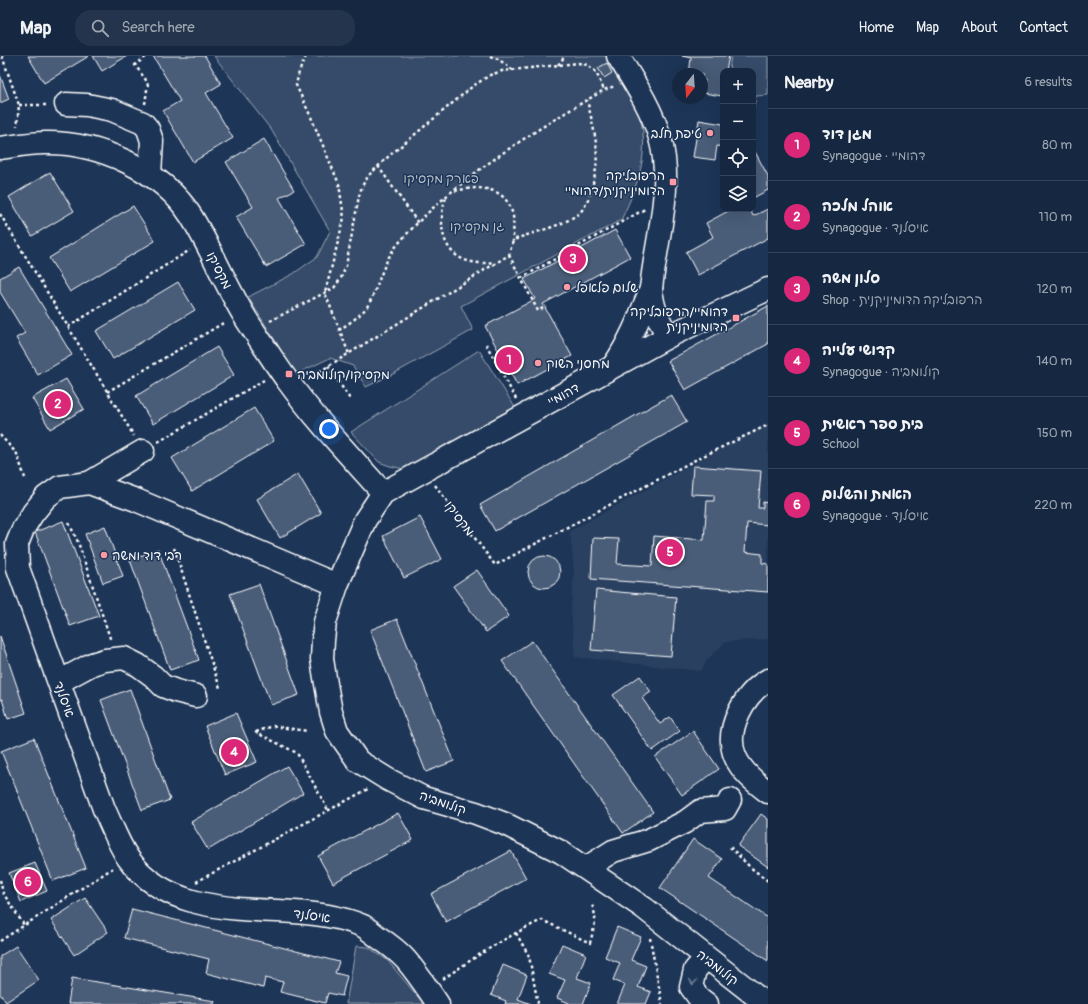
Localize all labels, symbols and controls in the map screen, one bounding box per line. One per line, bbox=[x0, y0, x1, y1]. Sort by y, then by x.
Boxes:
search box bbox=[75, 10, 355, 46]
text: Map bbox=[20, 16, 51, 40]
icon: search bbox=[89, 17, 111, 39]
text: Search here bbox=[121, 18, 195, 37]
text: Home bbox=[859, 19, 894, 36]
text: Map bbox=[916, 19, 939, 36]
text: About bbox=[961, 19, 997, 36]
text: Contact bbox=[1019, 19, 1068, 36]
north arrow bbox=[672, 68, 708, 104]
map controls bbox=[720, 68, 756, 212]
button: + bbox=[720, 68, 756, 104]
text: Nearby bbox=[784, 72, 833, 93]
text: 6 results bbox=[1025, 74, 1072, 90]
button: − bbox=[720, 104, 756, 140]
text: מגן דוד bbox=[822, 125, 872, 144]
place label: טיפת חלב bbox=[651, 126, 702, 142]
marker: טיפת חלב bbox=[705, 128, 715, 138]
text: 1 bbox=[794, 137, 800, 153]
text: 80 m bbox=[1042, 137, 1072, 153]
button: locate bbox=[720, 140, 756, 176]
text: Synagogue · דהומיי bbox=[822, 148, 925, 164]
place label: הרפובליקה הדומיניקנית/דהומיי bbox=[565, 168, 665, 199]
park label: פארק מקסיקו bbox=[403, 171, 479, 187]
button: layers bbox=[720, 176, 756, 212]
marker: הרפובליקה הדומיניקנית/דהומיי bbox=[668, 177, 678, 187]
text: אוהל מלכה bbox=[822, 197, 893, 216]
text: 2 bbox=[793, 209, 801, 225]
text: 110 m bbox=[1039, 209, 1072, 225]
park label: גן מקסיקו bbox=[450, 219, 504, 235]
text: Synagogue · איסלנד bbox=[822, 220, 929, 236]
pin: 3 bbox=[560, 244, 586, 274]
street label: מקסיקו bbox=[203, 249, 235, 292]
text: סלון משה bbox=[822, 269, 880, 288]
place label: שלום פלאפל bbox=[575, 280, 638, 296]
text: 3 bbox=[793, 281, 801, 297]
text: 120 m bbox=[1036, 281, 1072, 297]
marker: שלום פלאפל bbox=[562, 282, 572, 292]
text: Shop · הרפובליקה הדומיניקנית bbox=[822, 292, 983, 308]
place label: דהומיי/הרפובליקה הדומיניקנית bbox=[630, 304, 728, 335]
marker: דהומיי/הרפובליקה הדומיניקנית bbox=[731, 313, 741, 323]
text: קדושי עלייה bbox=[822, 341, 895, 360]
pin: 1 bbox=[496, 345, 522, 375]
text: 4 bbox=[793, 353, 801, 369]
text: 140 m bbox=[1036, 353, 1072, 369]
place label: מחסני השוק bbox=[546, 356, 610, 372]
marker: מחסני השוק bbox=[533, 358, 543, 368]
text: Synagogue · קולומביה bbox=[822, 364, 940, 380]
place label: מקסיקו/קולומביה bbox=[297, 367, 390, 383]
marker: מקסיקו/קולומביה bbox=[284, 369, 294, 379]
street label: דהומיי bbox=[545, 380, 582, 410]
pin: 2 bbox=[45, 389, 71, 419]
text: בית ספר ראשית bbox=[822, 415, 923, 434]
your location bbox=[319, 419, 339, 439]
text: 5 bbox=[793, 425, 801, 441]
text: 150 m bbox=[1037, 425, 1072, 441]
text: School bbox=[822, 436, 859, 452]
text: האמת והשלום bbox=[822, 485, 912, 504]
text: 6 bbox=[793, 497, 801, 513]
text: 220 m bbox=[1034, 497, 1072, 513]
street label: מקסיקו bbox=[441, 498, 478, 539]
text: Synagogue · איסלנד bbox=[822, 508, 929, 524]
pin: 5 bbox=[657, 537, 683, 567]
place label: רבי דוד ומשה bbox=[112, 548, 182, 564]
marker: רבי דוד ומשה bbox=[99, 550, 109, 560]
street label: איסלנד bbox=[50, 679, 78, 720]
pin: 4 bbox=[221, 737, 247, 767]
street label: קולומביה bbox=[417, 788, 468, 818]
pin: 6 bbox=[15, 867, 41, 897]
street label: איסלנד bbox=[292, 905, 331, 927]
street label: קולומביה bbox=[693, 947, 741, 989]
one-way arrow bbox=[689, 979, 698, 985]

